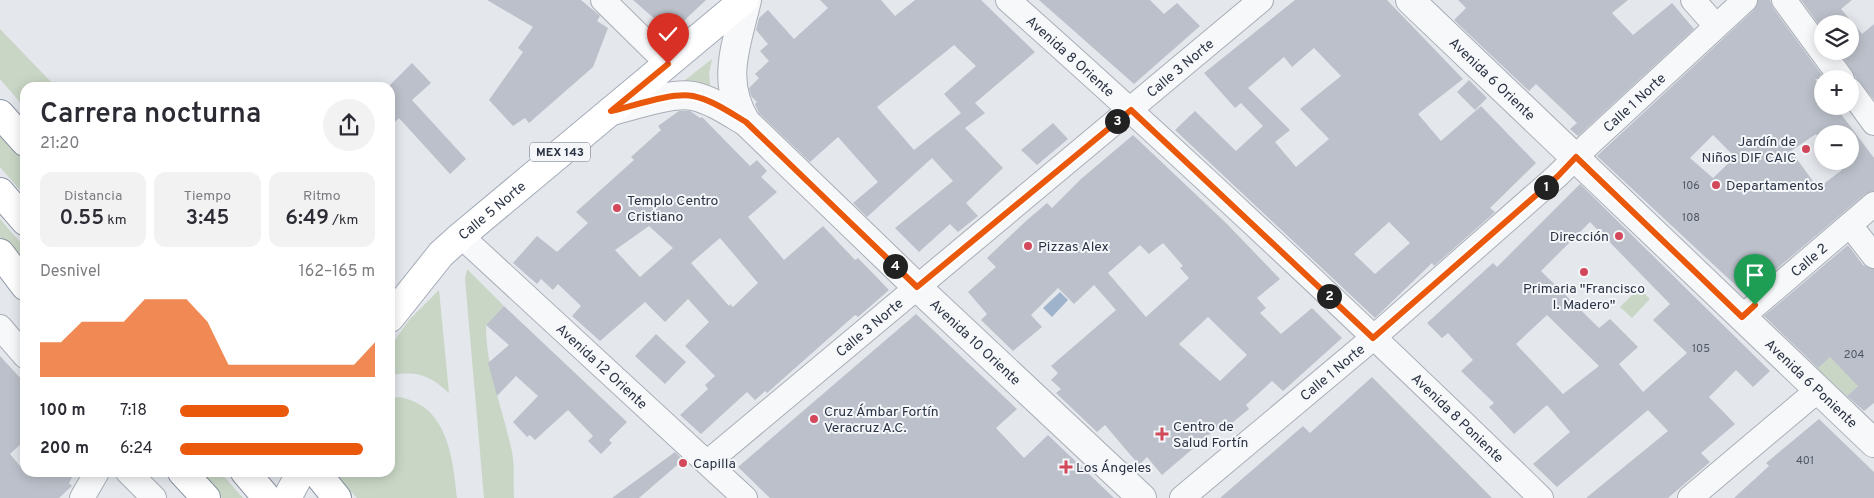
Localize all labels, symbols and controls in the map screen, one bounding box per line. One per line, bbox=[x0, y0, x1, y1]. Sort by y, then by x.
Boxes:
pin bbox=[647, 13, 689, 64]
street label: Avenida 8 Oriente bbox=[1022, 13, 1117, 101]
map controls bbox=[1814, 15, 1859, 170]
button: layers bbox=[1814, 15, 1859, 60]
icon: check bbox=[654, 20, 682, 48]
street label: Avenida 6 Oriente bbox=[1445, 35, 1538, 125]
street label: Calle 3 Norte bbox=[1144, 36, 1218, 102]
street label: Calle 1 Norte bbox=[1600, 70, 1670, 137]
button: + bbox=[1814, 70, 1859, 115]
text: Carrera nocturna bbox=[40, 97, 261, 133]
button: share bbox=[323, 99, 375, 151]
pin: 3 bbox=[1104, 108, 1130, 134]
text: 3 bbox=[1113, 113, 1122, 130]
button: − bbox=[1814, 125, 1859, 170]
text: 21:20 bbox=[40, 134, 79, 154]
place label: Jardín de Niños DIF CAIC bbox=[1702, 134, 1796, 167]
road number: MEX 143 bbox=[530, 142, 590, 162]
marker: Jardín de Niños DIF CAIC bbox=[1800, 143, 1812, 155]
pin: 1 bbox=[1534, 174, 1558, 200]
street label: Calle 5 Norte bbox=[456, 178, 530, 244]
place label: Departamentos bbox=[1726, 178, 1824, 195]
text: 1 bbox=[1544, 179, 1549, 196]
house number: 106 bbox=[1682, 179, 1700, 193]
marker: Departamentos bbox=[1710, 179, 1722, 191]
text: Distancia bbox=[64, 188, 122, 205]
text: Tiempo bbox=[184, 188, 231, 205]
text: Ritmo bbox=[303, 188, 341, 205]
place label: Templo Centro Cristiano bbox=[627, 193, 719, 226]
marker: Templo Centro Cristiano bbox=[611, 202, 623, 214]
text: 0.55 bbox=[60, 205, 104, 232]
text: 3:45 bbox=[186, 205, 229, 232]
text: 6:49 bbox=[285, 205, 329, 232]
house number: 108 bbox=[1682, 211, 1700, 225]
text: km bbox=[104, 212, 127, 229]
text: /km bbox=[329, 212, 358, 229]
place label: Dirección bbox=[1550, 229, 1609, 246]
marker: Dirección bbox=[1613, 230, 1625, 242]
place label: Pizzas Alex bbox=[1038, 239, 1109, 256]
marker: Pizzas Alex bbox=[1022, 240, 1034, 252]
street label: Calle 2 bbox=[1788, 240, 1832, 281]
pin: 4 bbox=[882, 254, 908, 278]
pin bbox=[1734, 254, 1776, 305]
text: 4 bbox=[891, 258, 900, 275]
icon: arrive bbox=[1741, 261, 1769, 289]
text: Desnivel bbox=[40, 262, 101, 282]
text: 162–165 m bbox=[299, 262, 375, 282]
marker: Primaria "Francisco I. Madero" bbox=[1578, 266, 1590, 278]
place label: Primaria "Francisco I. Madero" bbox=[1523, 281, 1645, 314]
pin: 2 bbox=[1316, 284, 1342, 308]
text: 2 bbox=[1325, 288, 1334, 305]
street label: Calle 3 Norte bbox=[833, 296, 907, 361]
street label: Avenida 10 Oriente bbox=[925, 296, 1023, 390]
street label: Avenida 12 Oriente bbox=[552, 321, 650, 414]
street label: Avenida 6 Poniente bbox=[1761, 336, 1860, 432]
street label: Calle 1 Norte bbox=[1297, 341, 1369, 405]
house number: 105 bbox=[1692, 342, 1710, 356]
house number: 204 bbox=[1844, 348, 1864, 362]
street label: Avenida 8 Poniente bbox=[1407, 371, 1507, 467]
text: 100 m bbox=[40, 401, 86, 421]
text: 7:18 bbox=[120, 401, 147, 421]
place label: Cruz Ámbar Fortín Veracruz A.C. bbox=[824, 403, 939, 437]
marker: Cruz Ámbar Fortín Veracruz A.C. bbox=[808, 413, 820, 425]
place label: Centro de Salud Fortín bbox=[1173, 419, 1248, 452]
marker: Centro de Salud Fortín bbox=[1155, 427, 1169, 441]
text: 200 m bbox=[40, 439, 89, 459]
text: 6:24 bbox=[120, 439, 153, 459]
house number: 401 bbox=[1796, 454, 1814, 468]
place label: Capilla bbox=[693, 456, 736, 473]
marker: Capilla bbox=[677, 457, 689, 469]
place label: Los Ángeles bbox=[1076, 459, 1151, 477]
marker: Los Ángeles bbox=[1060, 461, 1072, 473]

